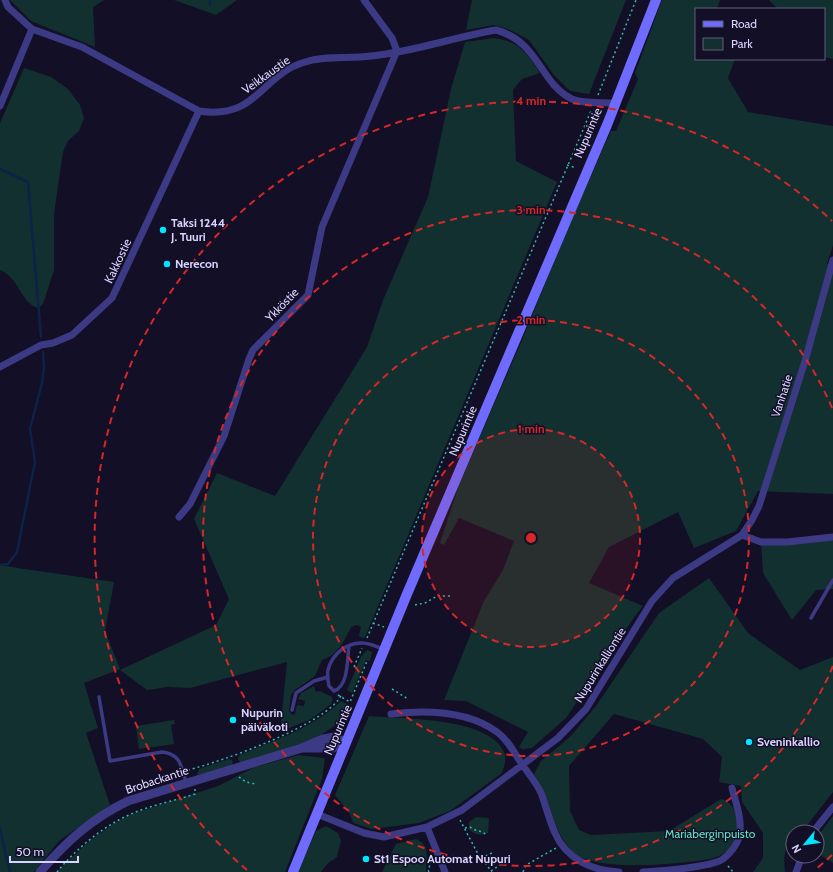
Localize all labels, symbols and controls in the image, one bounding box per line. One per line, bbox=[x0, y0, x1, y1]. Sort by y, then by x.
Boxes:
legend bbox=[695, 8, 825, 60]
text: Road bbox=[731, 16, 757, 31]
text: Park bbox=[731, 36, 753, 51]
street label: Veikkaustie bbox=[239, 52, 293, 97]
text: 4 min bbox=[516, 93, 546, 108]
street label: Nupurintie bbox=[570, 105, 605, 160]
text: 3 min bbox=[516, 202, 546, 217]
place label: Taksi 1244 J. Tuuri bbox=[170, 215, 225, 244]
marker: Taksi 1244 J. Tuuri bbox=[158, 225, 168, 235]
street label: Kakkostie bbox=[101, 236, 134, 285]
place label: Nerecon bbox=[175, 256, 218, 271]
marker: Nerecon bbox=[162, 259, 172, 269]
street label: Ykköstie bbox=[261, 284, 301, 326]
text: 2 min bbox=[517, 312, 545, 327]
street label: Vanhatie bbox=[768, 373, 795, 419]
street label: Nupurintie bbox=[445, 403, 480, 458]
text: 1 min bbox=[517, 421, 545, 436]
centre of rings bbox=[524, 531, 538, 545]
street label: Nupurinkalliontie bbox=[570, 624, 629, 705]
street label: Nupurintie bbox=[320, 702, 355, 757]
place label: Nupurin päiväkoti bbox=[241, 705, 288, 734]
marker: Nupurin päiväkoti bbox=[228, 715, 238, 725]
place label: Sveninkallio bbox=[757, 734, 820, 749]
marker: Sveninkallio bbox=[744, 737, 754, 747]
street label: Brobackantie bbox=[123, 762, 190, 797]
north arrow bbox=[785, 824, 825, 864]
park label: Mariaberginpuisto bbox=[665, 826, 756, 841]
scale bar bbox=[10, 838, 78, 864]
text: N bbox=[788, 842, 804, 856]
text: 50 m bbox=[16, 844, 44, 859]
place label: St1 Espoo Automat Nupuri bbox=[374, 851, 511, 866]
marker: St1 Espoo Automat Nupuri bbox=[361, 854, 371, 864]

